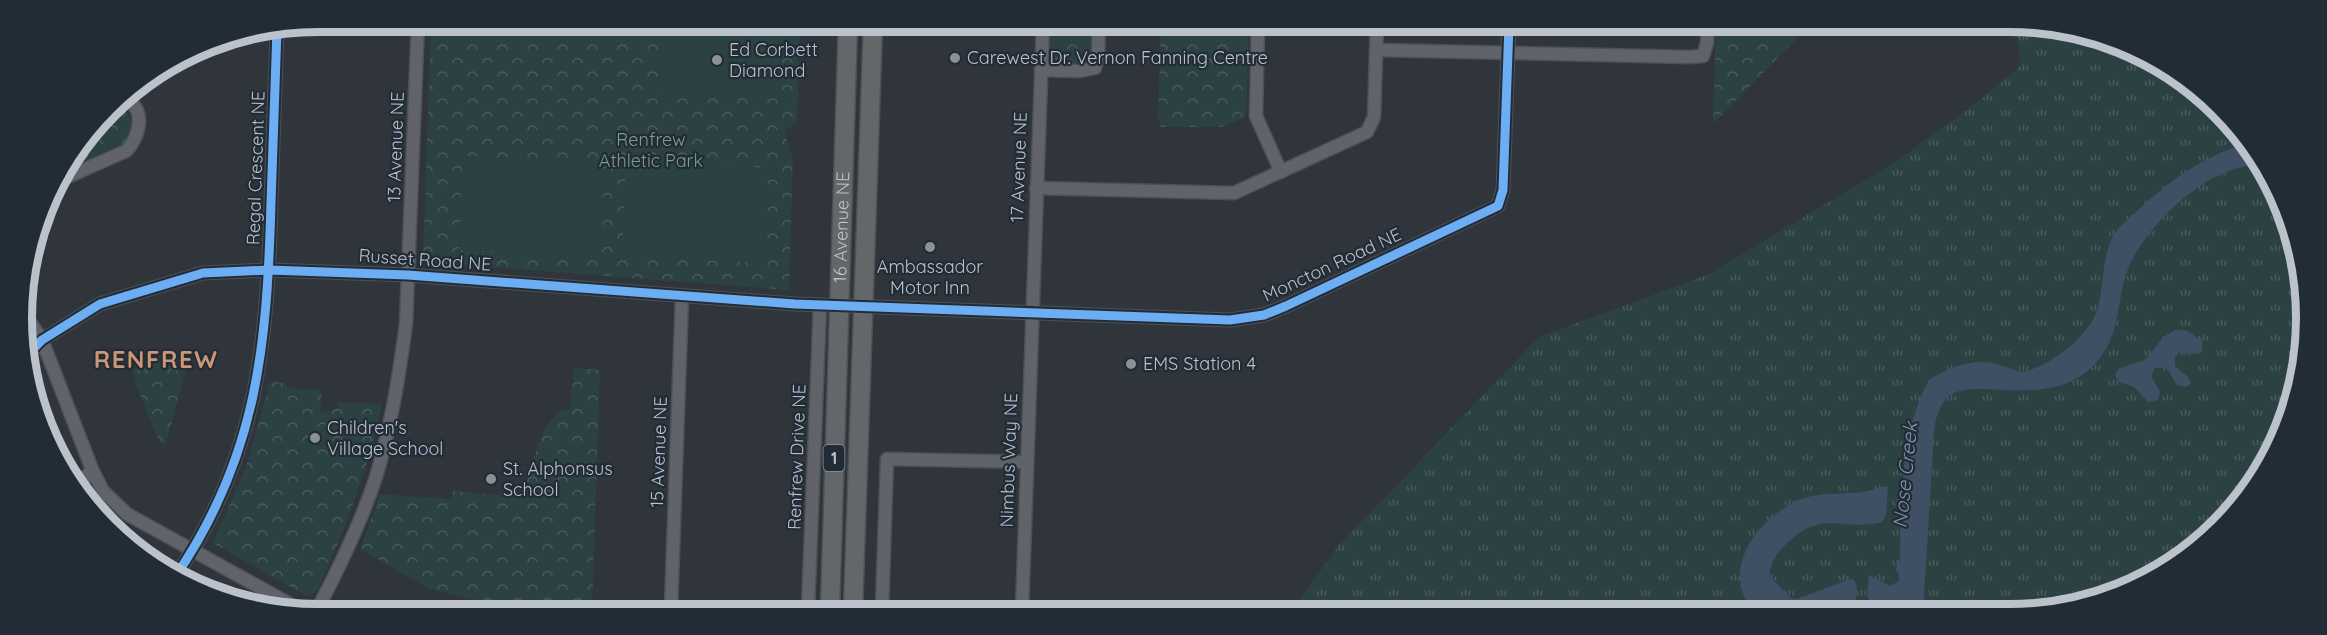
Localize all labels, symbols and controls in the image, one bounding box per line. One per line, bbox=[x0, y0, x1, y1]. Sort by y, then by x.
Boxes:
place label: Ed Corbett Diamond bbox=[729, 38, 818, 82]
place label: Carewest Dr. Vernon Fanning Centre bbox=[967, 46, 1268, 69]
marker: Carewest Dr. Vernon Fanning Centre bbox=[948, 51, 962, 65]
marker: Ed Corbett Diamond bbox=[710, 53, 724, 67]
street label: Regal Crescent NE bbox=[241, 90, 270, 245]
street label: 13 Avenue NE bbox=[382, 91, 409, 203]
street label: 17 Avenue NE bbox=[1005, 111, 1032, 223]
park label: Renfrew Athletic Park bbox=[599, 128, 703, 172]
street label: 16 Avenue NE bbox=[828, 171, 854, 283]
street label: Moncton Road NE bbox=[1259, 222, 1405, 307]
marker: Ambassador Motor Inn bbox=[923, 240, 937, 254]
street label: Russet Road NE bbox=[358, 243, 492, 276]
place label: Ambassador Motor Inn bbox=[877, 255, 983, 299]
district label: RENFREW bbox=[94, 344, 218, 374]
place label: EMS Station 4 bbox=[1143, 352, 1256, 375]
marker: EMS Station 4 bbox=[1124, 357, 1138, 371]
street label: Renfrew Drive NE bbox=[782, 384, 811, 530]
street label: Nimbus Way NE bbox=[995, 392, 1022, 528]
street label: 15 Avenue NE bbox=[645, 396, 672, 508]
place label: Children's Village School bbox=[327, 416, 444, 460]
water label: Nose Creek bbox=[1887, 418, 1923, 529]
marker: Children's Village School bbox=[308, 431, 322, 445]
road number: 1 bbox=[824, 445, 844, 471]
place label: St. Alphonsus School bbox=[503, 457, 613, 501]
marker: St. Alphonsus School bbox=[484, 472, 498, 486]

